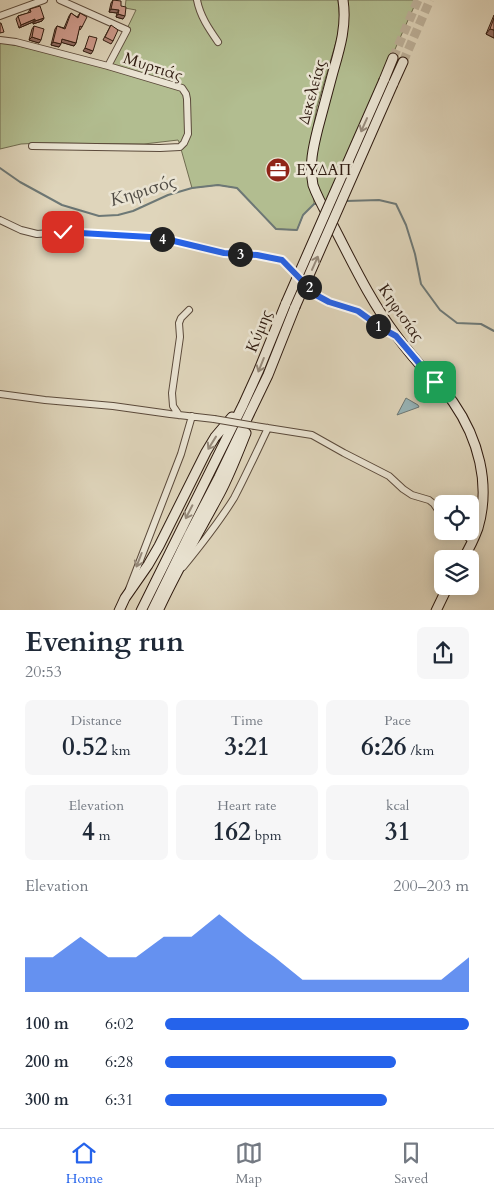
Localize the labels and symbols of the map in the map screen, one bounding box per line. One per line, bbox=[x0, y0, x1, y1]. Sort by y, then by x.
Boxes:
street label: Μυρτιάς bbox=[120, 47, 186, 87]
street label: Δεκελείας bbox=[293, 57, 331, 127]
one-way arrow bbox=[359, 117, 369, 132]
office icon: ΕΥΔΑΠ bbox=[265, 157, 291, 183]
place label: ΕΥΔΑΠ bbox=[296, 159, 351, 181]
water label: Κηφισός bbox=[107, 169, 180, 213]
pin bbox=[42, 211, 84, 253]
pin: 4 bbox=[150, 226, 174, 252]
pin: 3 bbox=[228, 242, 252, 266]
one-way arrow bbox=[310, 256, 320, 271]
pin: 2 bbox=[296, 274, 322, 300]
street label: Κηφισίας bbox=[373, 280, 429, 346]
street label: Κύμης bbox=[241, 306, 278, 356]
pin: 1 bbox=[366, 314, 390, 338]
one-way arrow bbox=[256, 357, 265, 372]
pin bbox=[414, 361, 456, 403]
one-way arrow bbox=[206, 435, 216, 449]
one-way arrow bbox=[184, 504, 194, 519]
one-way arrow bbox=[134, 552, 143, 568]

